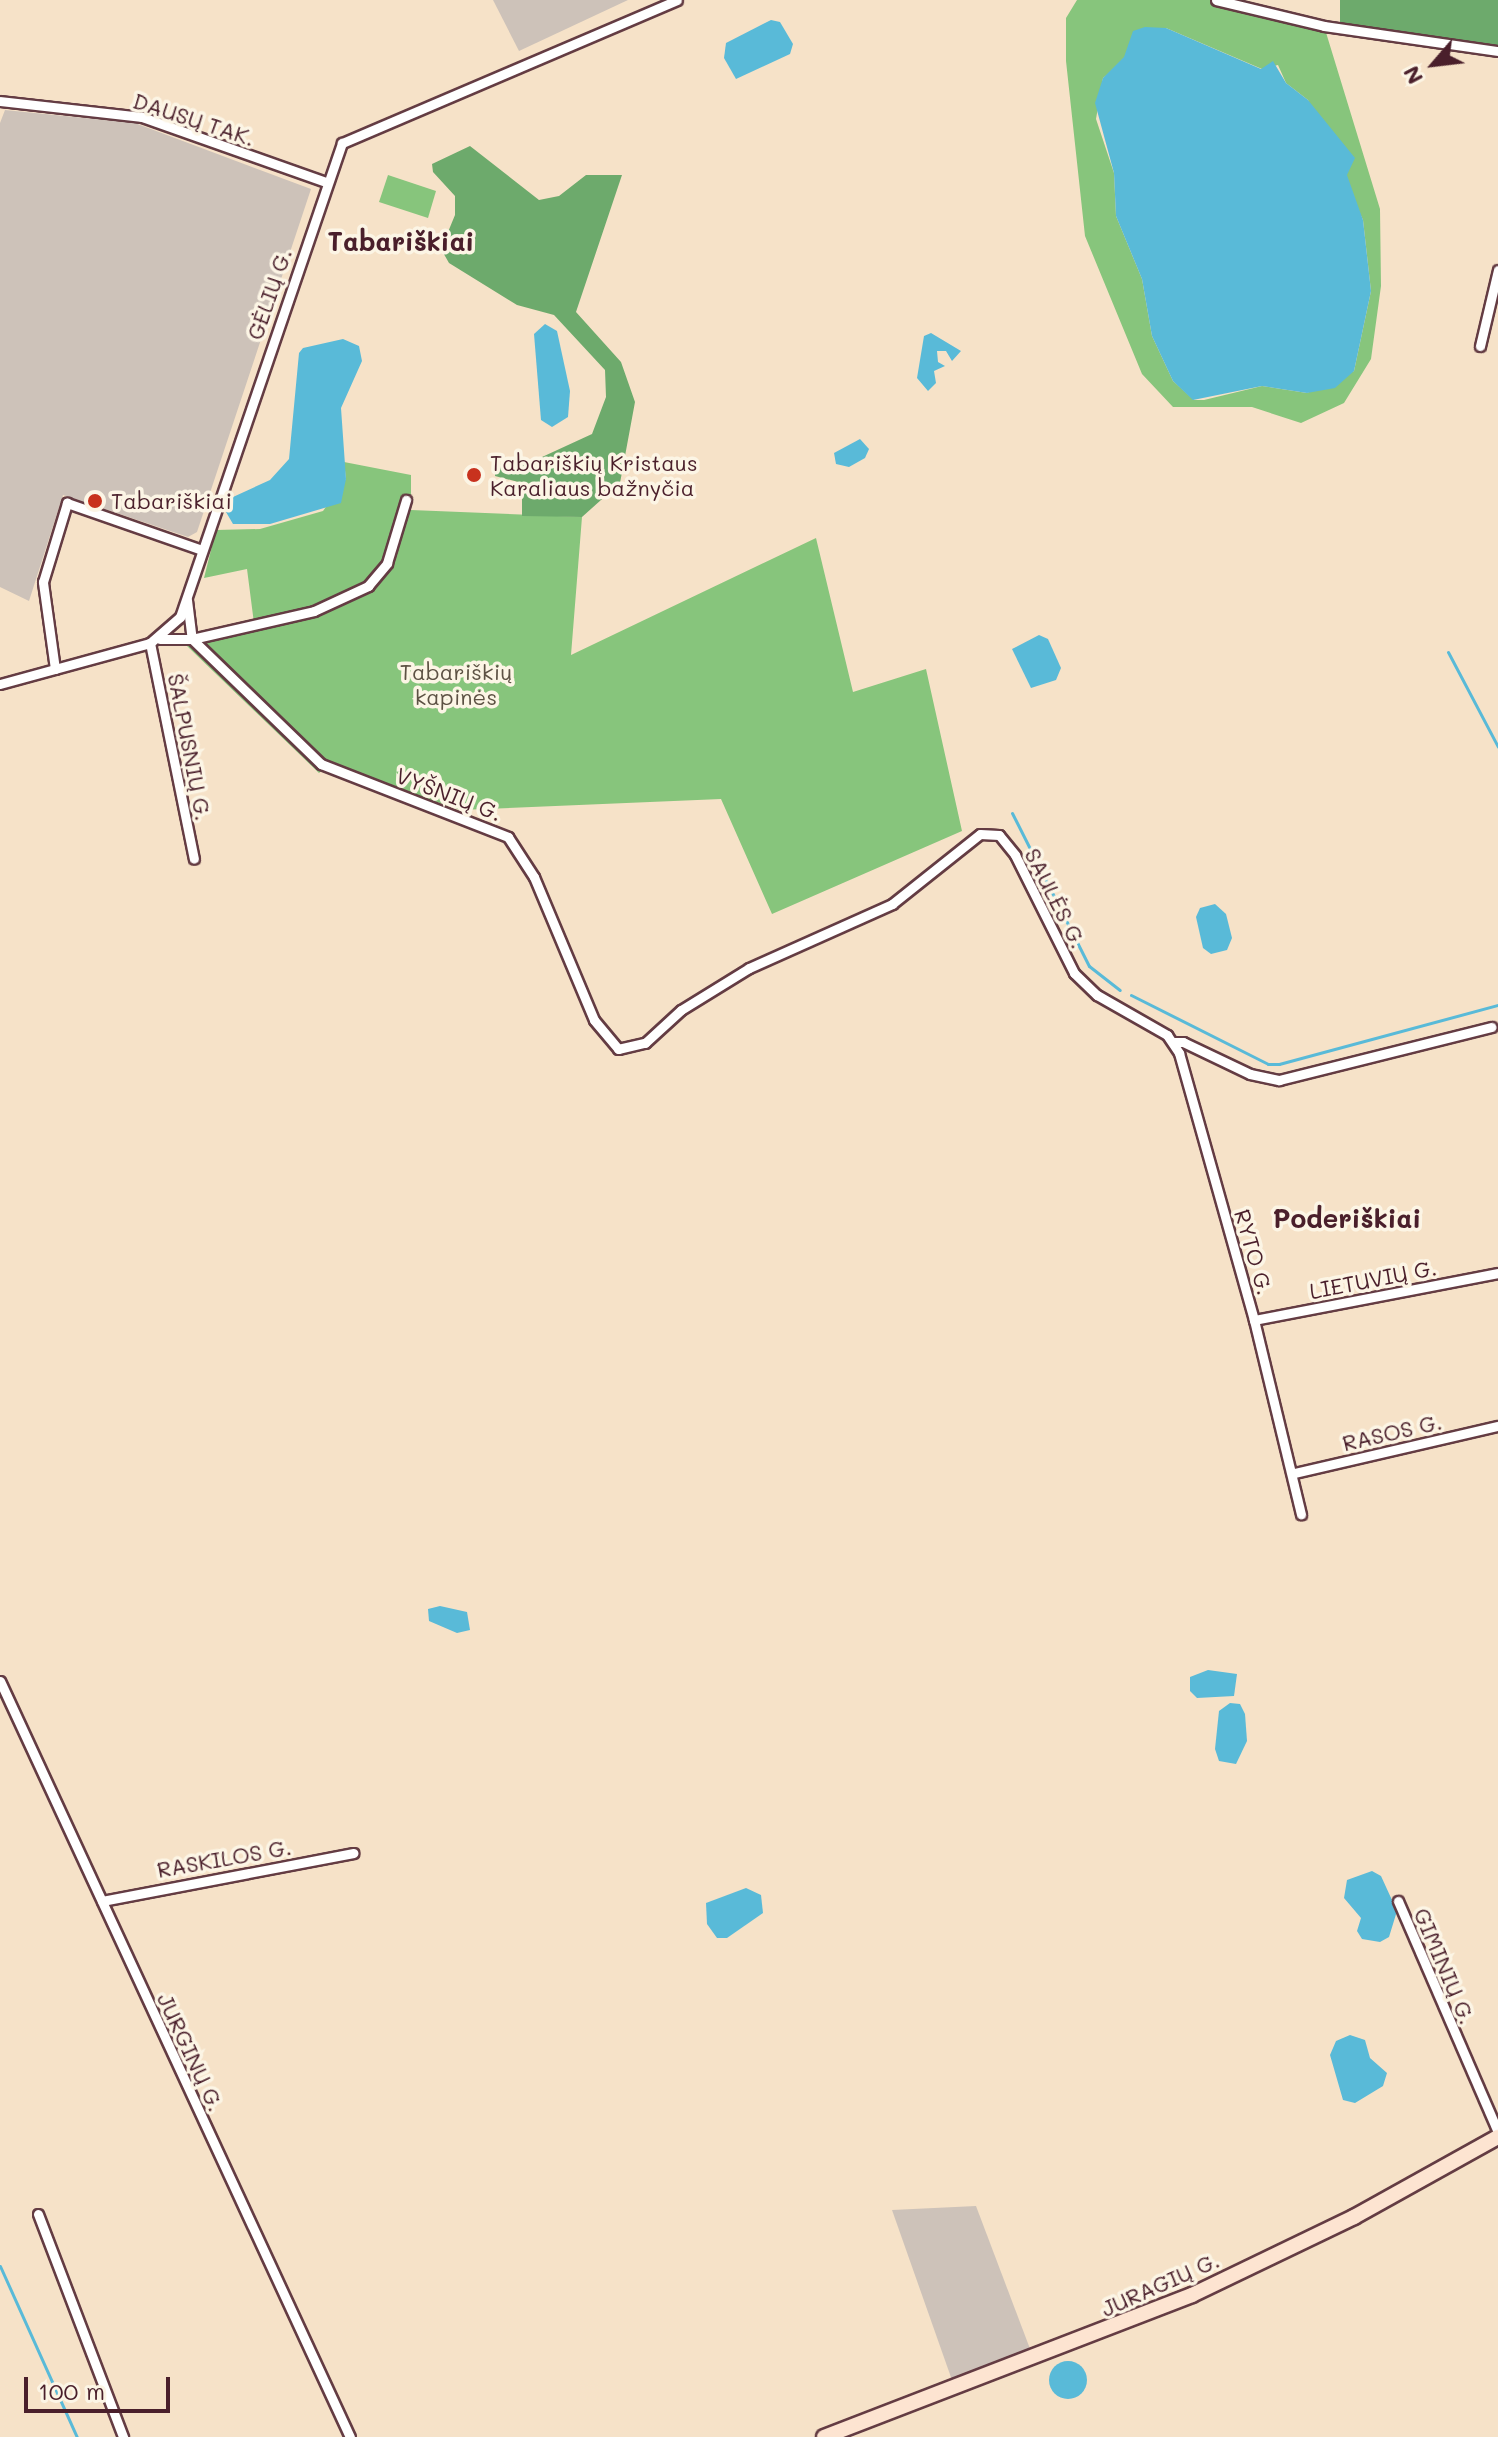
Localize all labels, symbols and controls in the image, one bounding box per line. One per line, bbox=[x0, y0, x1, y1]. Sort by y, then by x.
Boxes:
north arrow bbox=[1394, 24, 1474, 104]
text: N bbox=[1396, 61, 1429, 90]
street label: DAUSŲ TAK. bbox=[130, 87, 258, 151]
district label: Tabariškiai bbox=[328, 226, 474, 258]
street label: GĖLIŲ G. bbox=[241, 245, 297, 343]
place label: Tabariškių Kristaus Karaliaus bažnyčia bbox=[490, 449, 698, 500]
marker: Tabariškių Kristaus Karaliaus bažnyčia bbox=[465, 466, 483, 484]
place label: Tabariškiai bbox=[111, 488, 232, 514]
marker: Tabariškiai bbox=[86, 492, 104, 510]
park label: Tabariškių kapinės bbox=[400, 658, 512, 710]
street label: ŠALPUSNIŲ G. bbox=[163, 671, 217, 823]
street label: VYŠNIŲ G. bbox=[392, 762, 506, 826]
street label: SAULĖS G. bbox=[1020, 844, 1092, 952]
district label: Poderiškiai bbox=[1273, 1203, 1421, 1235]
street label: RYTO G. bbox=[1229, 1206, 1279, 1298]
street label: LIETUVIŲ G. bbox=[1307, 1254, 1439, 1304]
street label: RASOS G. bbox=[1340, 1408, 1444, 1456]
street label: RASKILOS G. bbox=[155, 1833, 293, 1883]
street label: GIMINIŲ G. bbox=[1409, 1904, 1481, 2028]
street label: JURGINŲ G. bbox=[152, 1989, 230, 2115]
street label: JURAGIŲ G. bbox=[1097, 2246, 1223, 2322]
scale bar bbox=[28, 2361, 174, 2411]
text: 100 m bbox=[38, 2375, 105, 2406]

